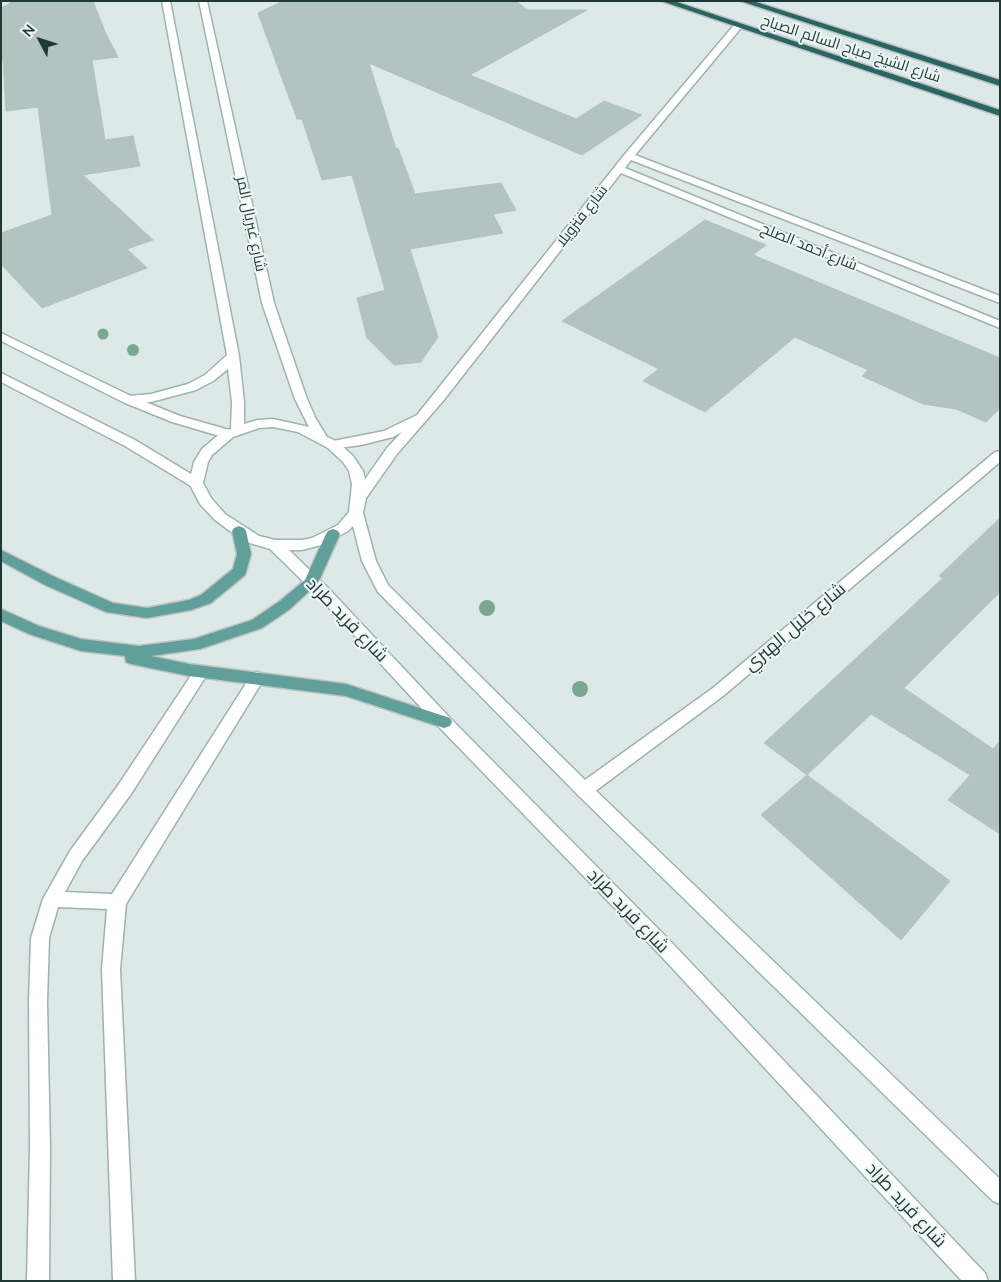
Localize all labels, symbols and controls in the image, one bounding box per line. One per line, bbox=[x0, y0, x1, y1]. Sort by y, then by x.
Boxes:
street label: شارع الشيخ صباح السالم الصباح bbox=[759, 11, 943, 87]
north arrow bbox=[15, 15, 65, 65]
text: N bbox=[18, 21, 39, 40]
street label: شارع غبريال المر bbox=[232, 175, 270, 273]
street label: شارع فنزويلا bbox=[552, 182, 612, 250]
street label: شارع أحمد الصلح bbox=[758, 219, 860, 275]
street label: شارع فريد طراد bbox=[301, 573, 393, 667]
street label: شارع خليل الهبري bbox=[740, 578, 850, 676]
street label: شارع فريد طراد bbox=[582, 864, 674, 958]
street label: شارع فريد طراد bbox=[861, 1158, 951, 1252]

